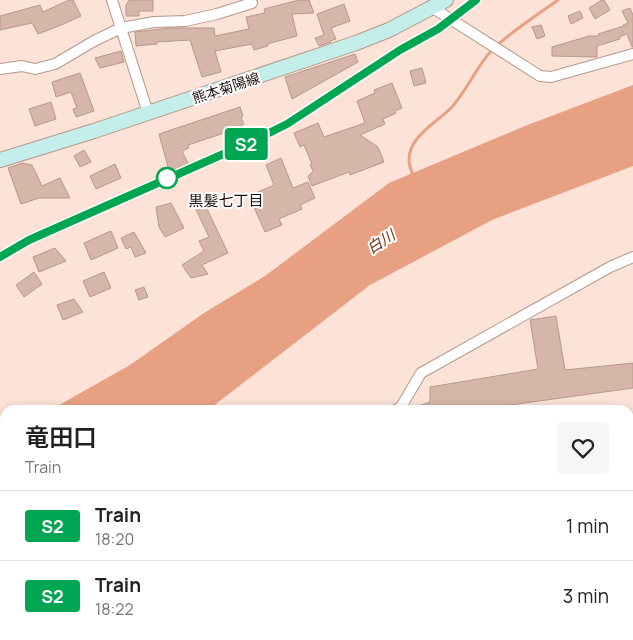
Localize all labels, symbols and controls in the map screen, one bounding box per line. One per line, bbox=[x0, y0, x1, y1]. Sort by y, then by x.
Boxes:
street label: 熊本菊陽線 bbox=[190, 68, 262, 107]
line badge: S2 bbox=[224, 128, 268, 160]
text: S2 bbox=[235, 132, 257, 156]
unlabelled marker bbox=[156, 167, 178, 189]
district label: 黒髪七丁目 bbox=[188, 190, 264, 211]
water label: 白川 bbox=[362, 224, 401, 259]
text: 竜田口 bbox=[25, 420, 97, 453]
button: heart bbox=[557, 422, 609, 474]
text: Train bbox=[25, 456, 61, 478]
text: Train bbox=[95, 502, 141, 528]
text: 1 min bbox=[566, 513, 609, 539]
text: S2 bbox=[41, 514, 64, 538]
text: 18:20 bbox=[95, 528, 134, 550]
text: Train bbox=[95, 572, 141, 598]
text: 3 min bbox=[563, 583, 609, 609]
text: S2 bbox=[41, 584, 64, 608]
text: 18:22 bbox=[95, 598, 134, 620]

